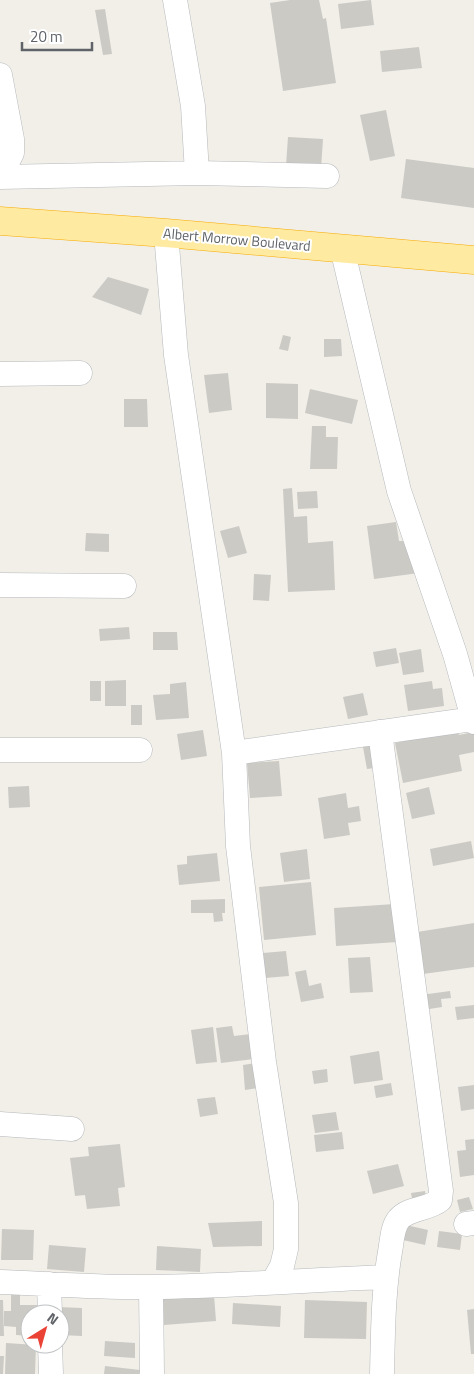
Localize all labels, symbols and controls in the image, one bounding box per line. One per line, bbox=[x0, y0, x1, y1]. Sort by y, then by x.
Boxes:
scale bar bbox=[22, 20, 92, 52]
text: 20 m bbox=[30, 25, 63, 48]
street label: Albert Morrow Boulevard bbox=[162, 222, 312, 256]
north arrow bbox=[20, 1304, 70, 1354]
text: N bbox=[43, 1307, 63, 1330]

